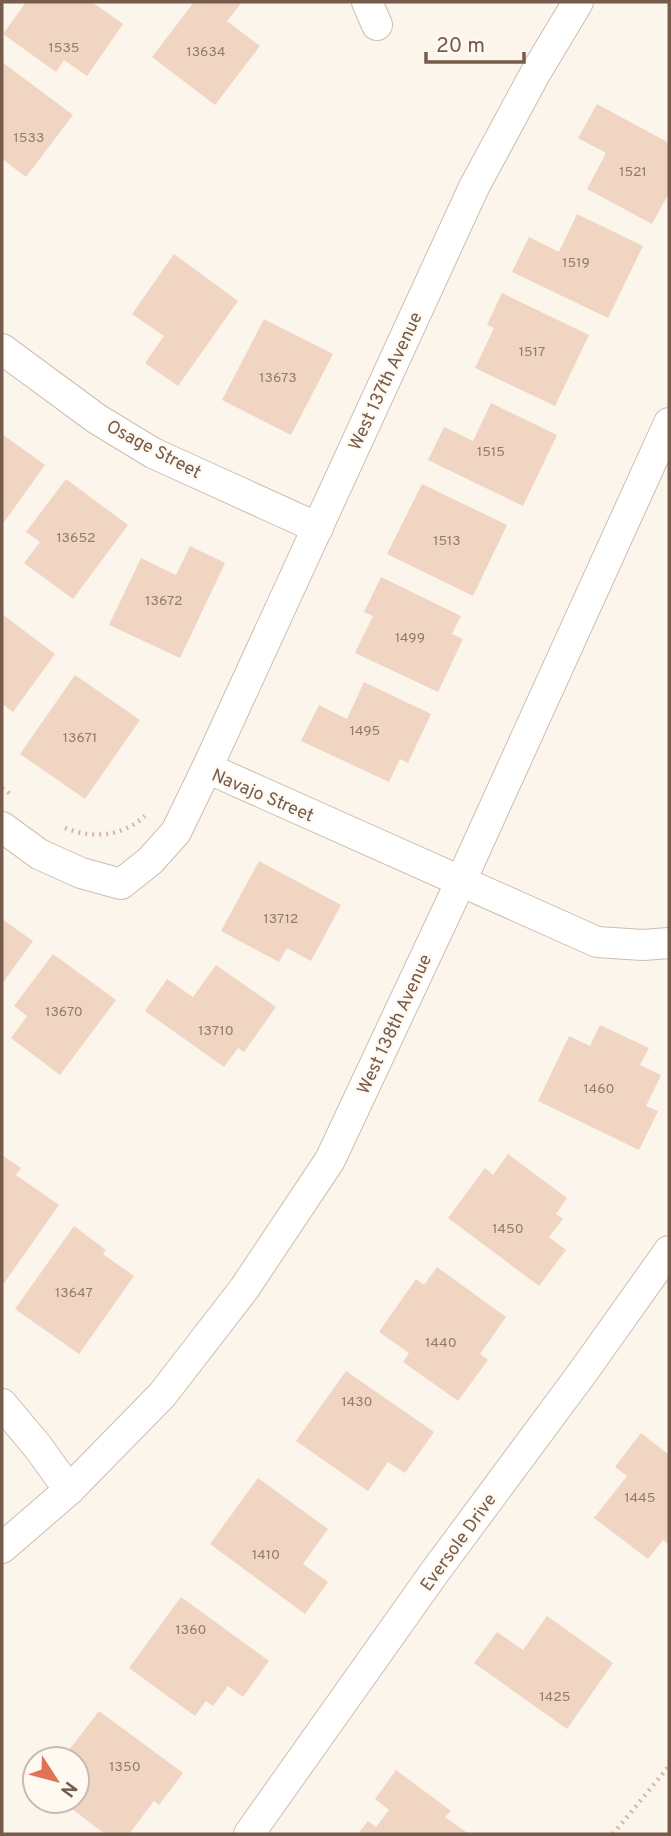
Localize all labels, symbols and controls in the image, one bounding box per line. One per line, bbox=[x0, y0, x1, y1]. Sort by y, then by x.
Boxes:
scale bar bbox=[426, 21, 524, 65]
text: 20 m bbox=[436, 33, 485, 60]
house number: 1535 bbox=[48, 40, 80, 57]
house number: 13634 bbox=[186, 44, 226, 61]
house number: 1533 bbox=[14, 130, 44, 147]
house number: 1521 bbox=[619, 164, 647, 181]
house number: 1519 bbox=[562, 255, 590, 272]
street label: West 137th Avenue bbox=[344, 309, 428, 454]
house number: 1517 bbox=[519, 344, 545, 361]
house number: 13673 bbox=[259, 370, 297, 387]
street label: Osage Street bbox=[102, 416, 205, 485]
house number: 1515 bbox=[477, 444, 505, 461]
house number: 13652 bbox=[56, 530, 96, 547]
house number: 1513 bbox=[433, 533, 461, 550]
house number: 13672 bbox=[145, 593, 183, 610]
house number: 1499 bbox=[395, 630, 425, 647]
house number: 1495 bbox=[350, 723, 380, 740]
house number: 13671 bbox=[63, 730, 97, 747]
street label: Navajo Street bbox=[208, 765, 317, 828]
house number: 13712 bbox=[264, 911, 298, 928]
street label: West 138th Avenue bbox=[353, 951, 438, 1098]
house number: 13670 bbox=[45, 1004, 83, 1021]
house number: 13710 bbox=[198, 1023, 234, 1040]
house number: 1460 bbox=[584, 1081, 614, 1098]
house number: 1450 bbox=[492, 1221, 524, 1238]
house number: 13647 bbox=[55, 1285, 93, 1302]
house number: 1440 bbox=[425, 1335, 457, 1352]
house number: 1430 bbox=[342, 1394, 372, 1411]
street label: Eversole Drive bbox=[416, 1490, 502, 1596]
house number: 1445 bbox=[624, 1490, 656, 1507]
house number: 1410 bbox=[252, 1547, 280, 1564]
house number: 1360 bbox=[176, 1622, 207, 1639]
house number: 1425 bbox=[540, 1689, 570, 1706]
north arrow bbox=[21, 1745, 91, 1815]
house number: 1350 bbox=[109, 1759, 141, 1776]
text: N bbox=[54, 1776, 82, 1801]

